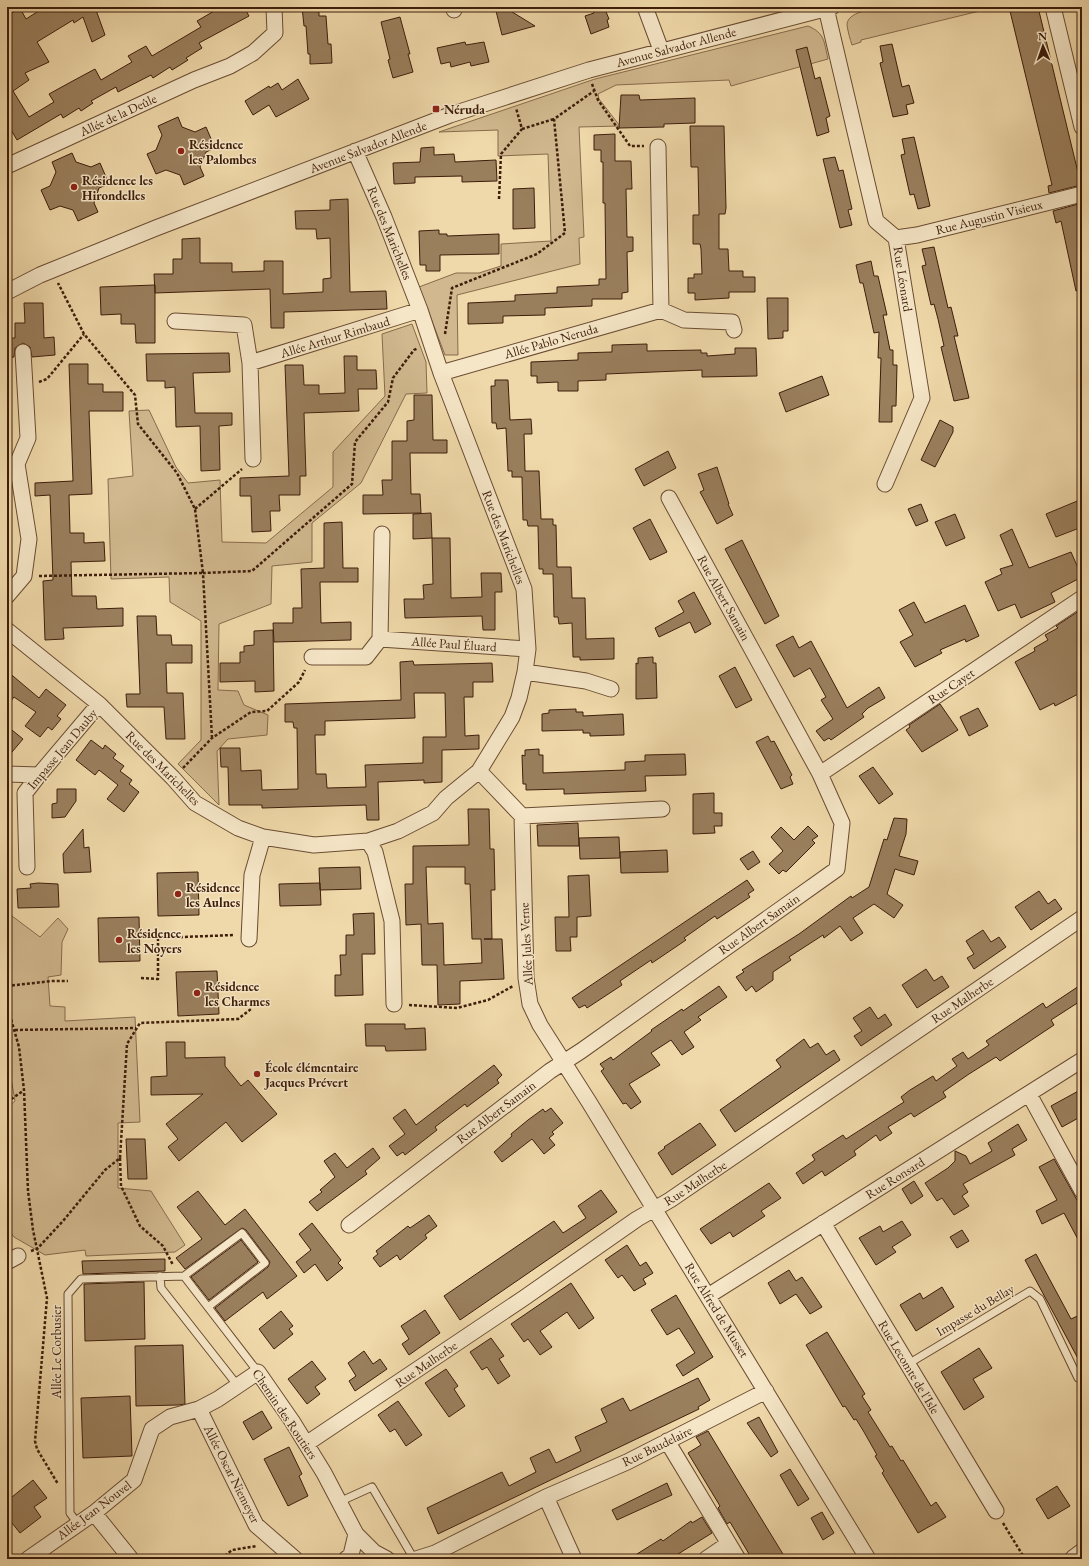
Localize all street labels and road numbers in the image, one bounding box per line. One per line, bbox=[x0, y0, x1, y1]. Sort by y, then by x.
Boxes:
street label: Avenue Salvador Allende bbox=[613, 23, 738, 71]
street label: Allée de la Deûle bbox=[76, 90, 159, 141]
street label: Avenue Salvador Allende bbox=[306, 117, 429, 177]
street label: Rue des Marichelles bbox=[364, 184, 416, 282]
street label: Rue Augustin Visieux bbox=[934, 195, 1045, 239]
street label: Rue Léonard bbox=[889, 245, 917, 313]
street label: Allée Arthur Rimbaud bbox=[277, 312, 392, 362]
street label: Allée Pablo Neruda bbox=[501, 319, 601, 363]
street label: Rue des Marichelles bbox=[478, 488, 530, 586]
street label: Rue Albert Samain bbox=[693, 552, 755, 644]
street label: Allée Paul Éluard bbox=[410, 632, 498, 655]
street label: Rue Cayet bbox=[924, 664, 978, 708]
street label: Impasse Jean Dauby bbox=[23, 705, 101, 793]
street label: Rue des Marichelles bbox=[122, 727, 204, 809]
street label: Rue Albert Samain bbox=[715, 890, 803, 958]
street label: Allée Jules Verne bbox=[515, 902, 537, 987]
street label: Rue Malherbe bbox=[928, 973, 996, 1027]
street label: Rue Albert Samain bbox=[453, 1076, 539, 1147]
street label: Rue Ronsard bbox=[862, 1153, 928, 1203]
street label: Rue Malherbe bbox=[660, 1156, 730, 1210]
street label: Rue Alfred de Musset bbox=[681, 1259, 753, 1361]
street label: Impasse du Bellay bbox=[933, 1280, 1017, 1340]
street label: Allée Le Corbusier bbox=[48, 1305, 65, 1400]
street label: Rue Lecomte de l'Isle bbox=[874, 1317, 944, 1417]
street label: Rue Malherbe bbox=[392, 1337, 460, 1391]
street label: Chemin des Routiers bbox=[248, 1365, 322, 1463]
street label: Allée Oscar Niemeyer bbox=[200, 1421, 264, 1526]
street label: Rue Baudelaire bbox=[619, 1422, 695, 1470]
street label: Allée Jean Nouvel bbox=[52, 1476, 135, 1544]

